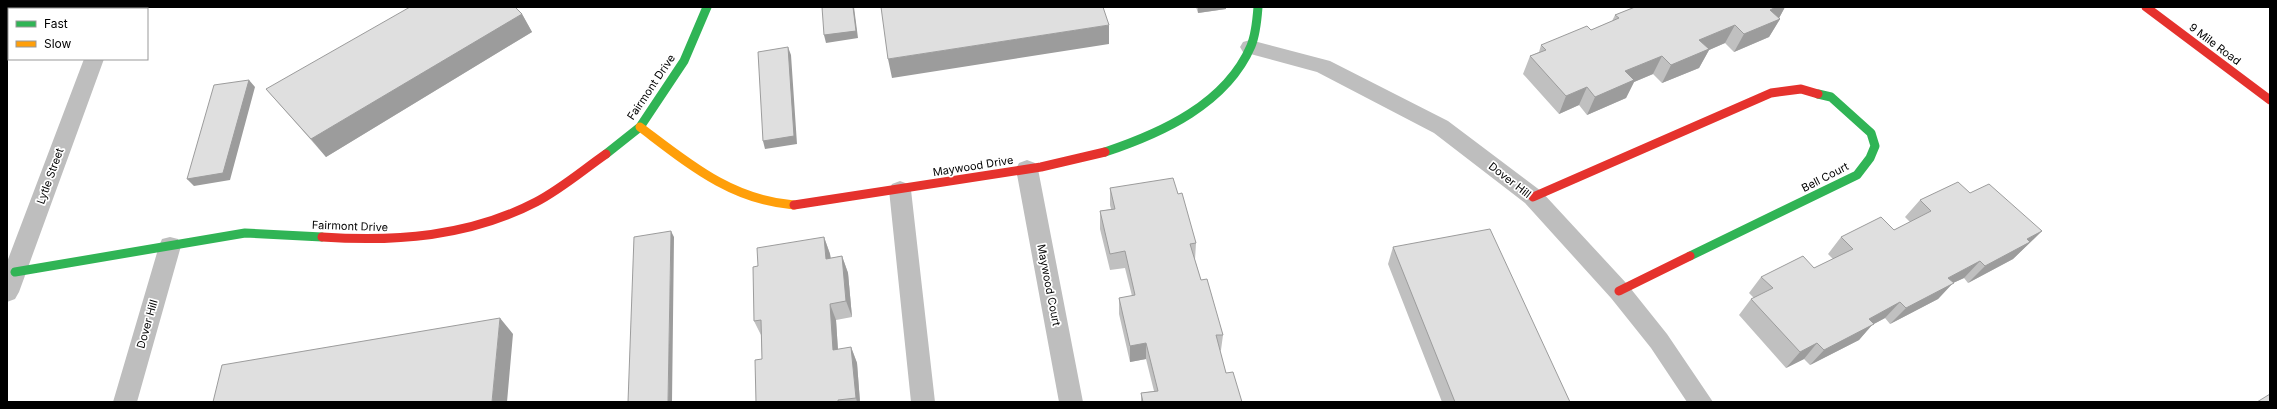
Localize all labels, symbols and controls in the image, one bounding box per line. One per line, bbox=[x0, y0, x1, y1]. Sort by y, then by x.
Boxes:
legend bbox=[8, 8, 148, 60]
text: Fast bbox=[44, 16, 68, 31]
street label: 9 Mile Road bbox=[2186, 20, 2244, 68]
text: Slow bbox=[44, 36, 72, 51]
street label: Fairmont Drive bbox=[624, 52, 678, 122]
street label: Lytle Street bbox=[33, 146, 67, 206]
street label: Maywood Drive bbox=[932, 153, 1014, 179]
street label: Dover Hill bbox=[1486, 159, 1534, 201]
street label: Bell Court bbox=[1799, 159, 1851, 195]
street label: Fairmont Drive bbox=[312, 218, 388, 234]
street label: Maywood Court bbox=[1034, 243, 1064, 327]
street label: Dover Hill bbox=[133, 298, 161, 350]

